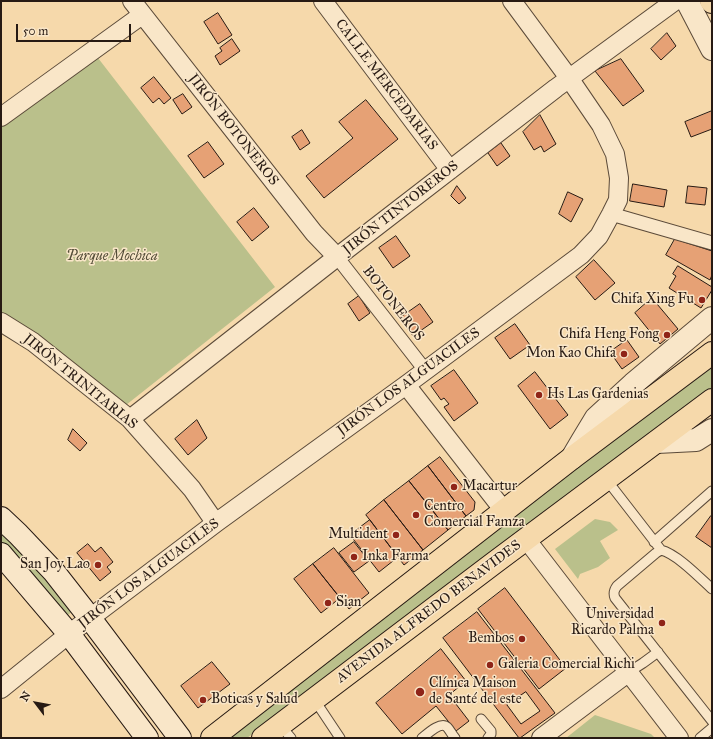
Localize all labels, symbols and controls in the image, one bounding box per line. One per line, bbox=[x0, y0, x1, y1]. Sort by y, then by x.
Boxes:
scale bar bbox=[18, 16, 133, 42]
street label: CALLE MERCEDARIAS bbox=[331, 16, 441, 154]
text: 50 m bbox=[23, 24, 48, 38]
street label: JIRÓN BOTONEROS bbox=[184, 71, 282, 189]
street label: JIRÓN TINTOREROS bbox=[340, 158, 462, 258]
park label: Parque Mochica bbox=[66, 249, 158, 265]
street label: BOTONEROS bbox=[359, 263, 427, 345]
place label: Chifa Xing Fu bbox=[611, 292, 694, 308]
marker: Chifa Xing Fu bbox=[697, 295, 707, 305]
street label: JIRÓN LOS ALGUACILES bbox=[334, 325, 484, 439]
place label: Chifa Heng Fong bbox=[559, 327, 659, 343]
marker: Chifa Heng Fong bbox=[662, 330, 672, 340]
street label: JIRÓN TRINITARIAS bbox=[20, 331, 140, 433]
place label: Mon Kao Chifa bbox=[526, 346, 616, 362]
marker: Mon Kao Chifa bbox=[619, 349, 629, 359]
place label: Hs Las Gardenias bbox=[547, 387, 648, 403]
marker: Hs Las Gardenias bbox=[534, 390, 544, 400]
place label: Macartur bbox=[462, 479, 517, 495]
marker: Macartur bbox=[449, 482, 459, 492]
place label: Centro Comercial Famza bbox=[424, 499, 525, 532]
marker: Centro Comercial Famza bbox=[411, 510, 421, 520]
street label: JIRÓN LOS ALGUACILES bbox=[75, 515, 223, 633]
place label: Multident bbox=[328, 527, 388, 543]
marker: Multident bbox=[391, 530, 401, 540]
street label: AVENIDA ALFREDO BENAVIDES bbox=[333, 537, 525, 687]
place label: Inka Farma bbox=[362, 549, 429, 565]
marker: Inka Farma bbox=[349, 552, 359, 562]
place label: San Joy Lao bbox=[20, 557, 90, 573]
marker: San Joy Lao bbox=[93, 560, 103, 570]
place label: Sian bbox=[336, 595, 361, 611]
marker: Sian bbox=[323, 598, 333, 608]
place label: Universidad Ricardo Palma bbox=[571, 607, 654, 640]
marker: Universidad Ricardo Palma bbox=[657, 618, 667, 628]
place label: Bembos bbox=[468, 631, 514, 647]
marker: Bembos bbox=[517, 634, 527, 644]
place label: Galeria Comercial Richi bbox=[498, 657, 635, 673]
marker: Galeria Comercial Richi bbox=[485, 660, 495, 670]
place label: Clínica Maison de Santé del este bbox=[429, 676, 522, 708]
north arrow bbox=[16, 683, 56, 723]
marker: Clínica Maison de Santé del este bbox=[414, 686, 426, 698]
text: N bbox=[17, 689, 33, 704]
place label: Boticas y Salud bbox=[211, 692, 298, 708]
marker: Boticas y Salud bbox=[198, 695, 208, 705]

